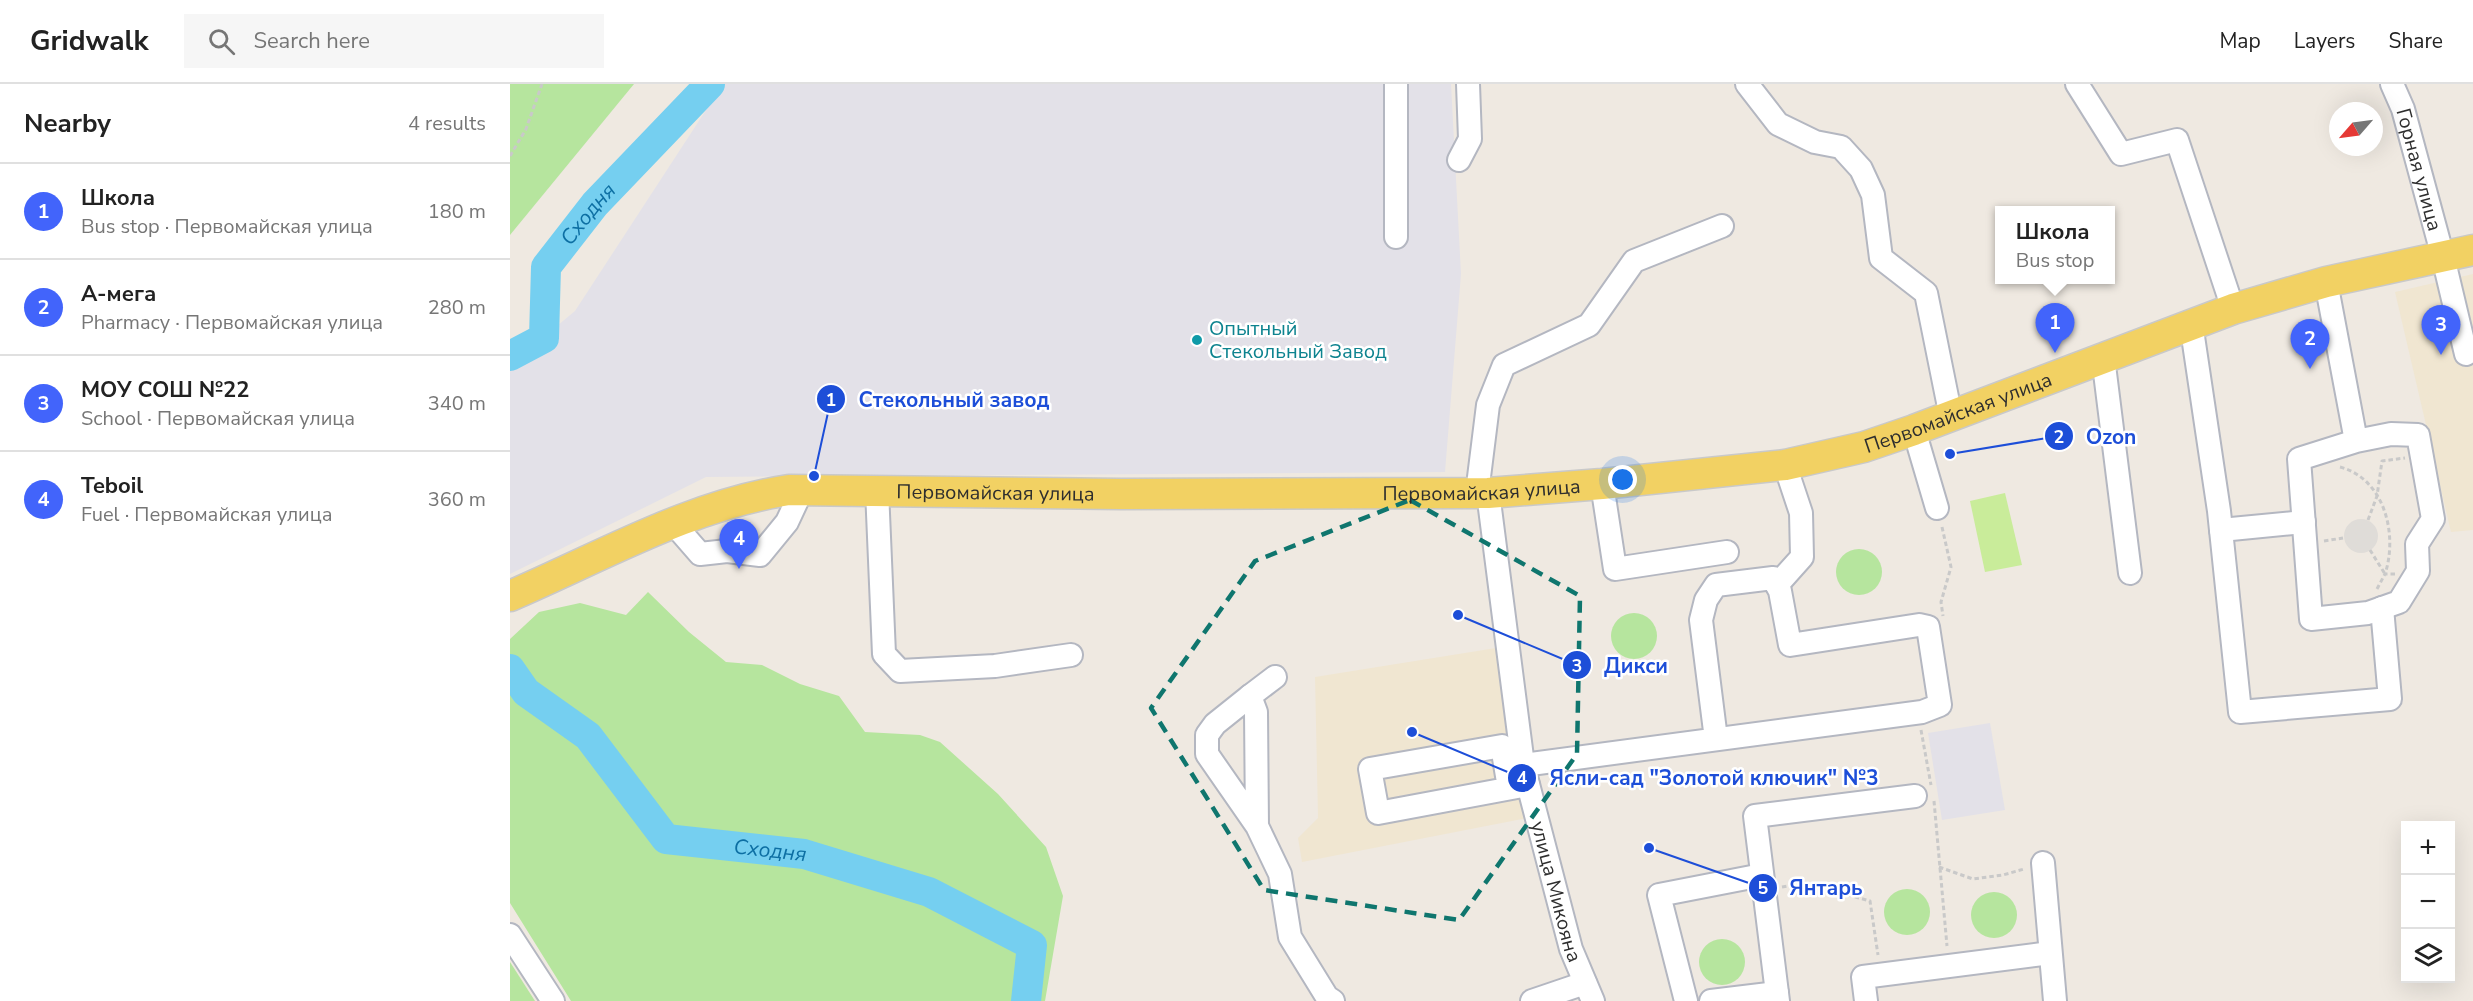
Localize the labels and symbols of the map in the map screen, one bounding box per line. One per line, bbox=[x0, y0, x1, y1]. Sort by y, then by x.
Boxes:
north arrow bbox=[2329, 102, 2383, 156]
street label: Горная улица bbox=[2389, 105, 2448, 234]
water label: Сходня bbox=[554, 177, 622, 251]
pin: 1 bbox=[2036, 304, 2074, 353]
pin: 3 bbox=[2422, 306, 2460, 355]
place label: Опытный Стекольный Завод bbox=[1209, 315, 1387, 365]
pin: 2 bbox=[2290, 320, 2330, 369]
marker: Опытный Стекольный Завод bbox=[1190, 333, 1204, 347]
street label: Первомайская улица bbox=[1861, 366, 2056, 460]
callout: Стекольный завод bbox=[816, 380, 1061, 419]
text: Стекольный завод bbox=[858, 386, 1050, 414]
text: 1 bbox=[826, 388, 836, 412]
callout: Ozon bbox=[2044, 417, 2148, 456]
text: Ozon bbox=[2086, 423, 2136, 451]
text: 2 bbox=[2054, 425, 2064, 449]
your location bbox=[1608, 465, 1637, 494]
street label: Первомайская улица bbox=[1382, 473, 1581, 507]
street label: Первомайская улица bbox=[896, 478, 1095, 508]
pin: 4 bbox=[720, 520, 758, 569]
callout: Дикси bbox=[1562, 646, 1680, 685]
text: Дикси bbox=[1604, 652, 1668, 680]
text: 3 bbox=[1572, 654, 1582, 678]
callout: Ясли-сад "Золотой ключик" №3 bbox=[1507, 758, 1890, 797]
text: Ясли-сад "Золотой ключик" №3 bbox=[1549, 764, 1879, 792]
text: 4 bbox=[1517, 766, 1528, 790]
street label: улица Микояна bbox=[1524, 818, 1588, 966]
water label: Сходня bbox=[732, 832, 808, 868]
callout: Янтарь bbox=[1748, 868, 1875, 907]
text: Янтарь bbox=[1789, 874, 1863, 902]
text: 5 bbox=[1758, 876, 1769, 900]

